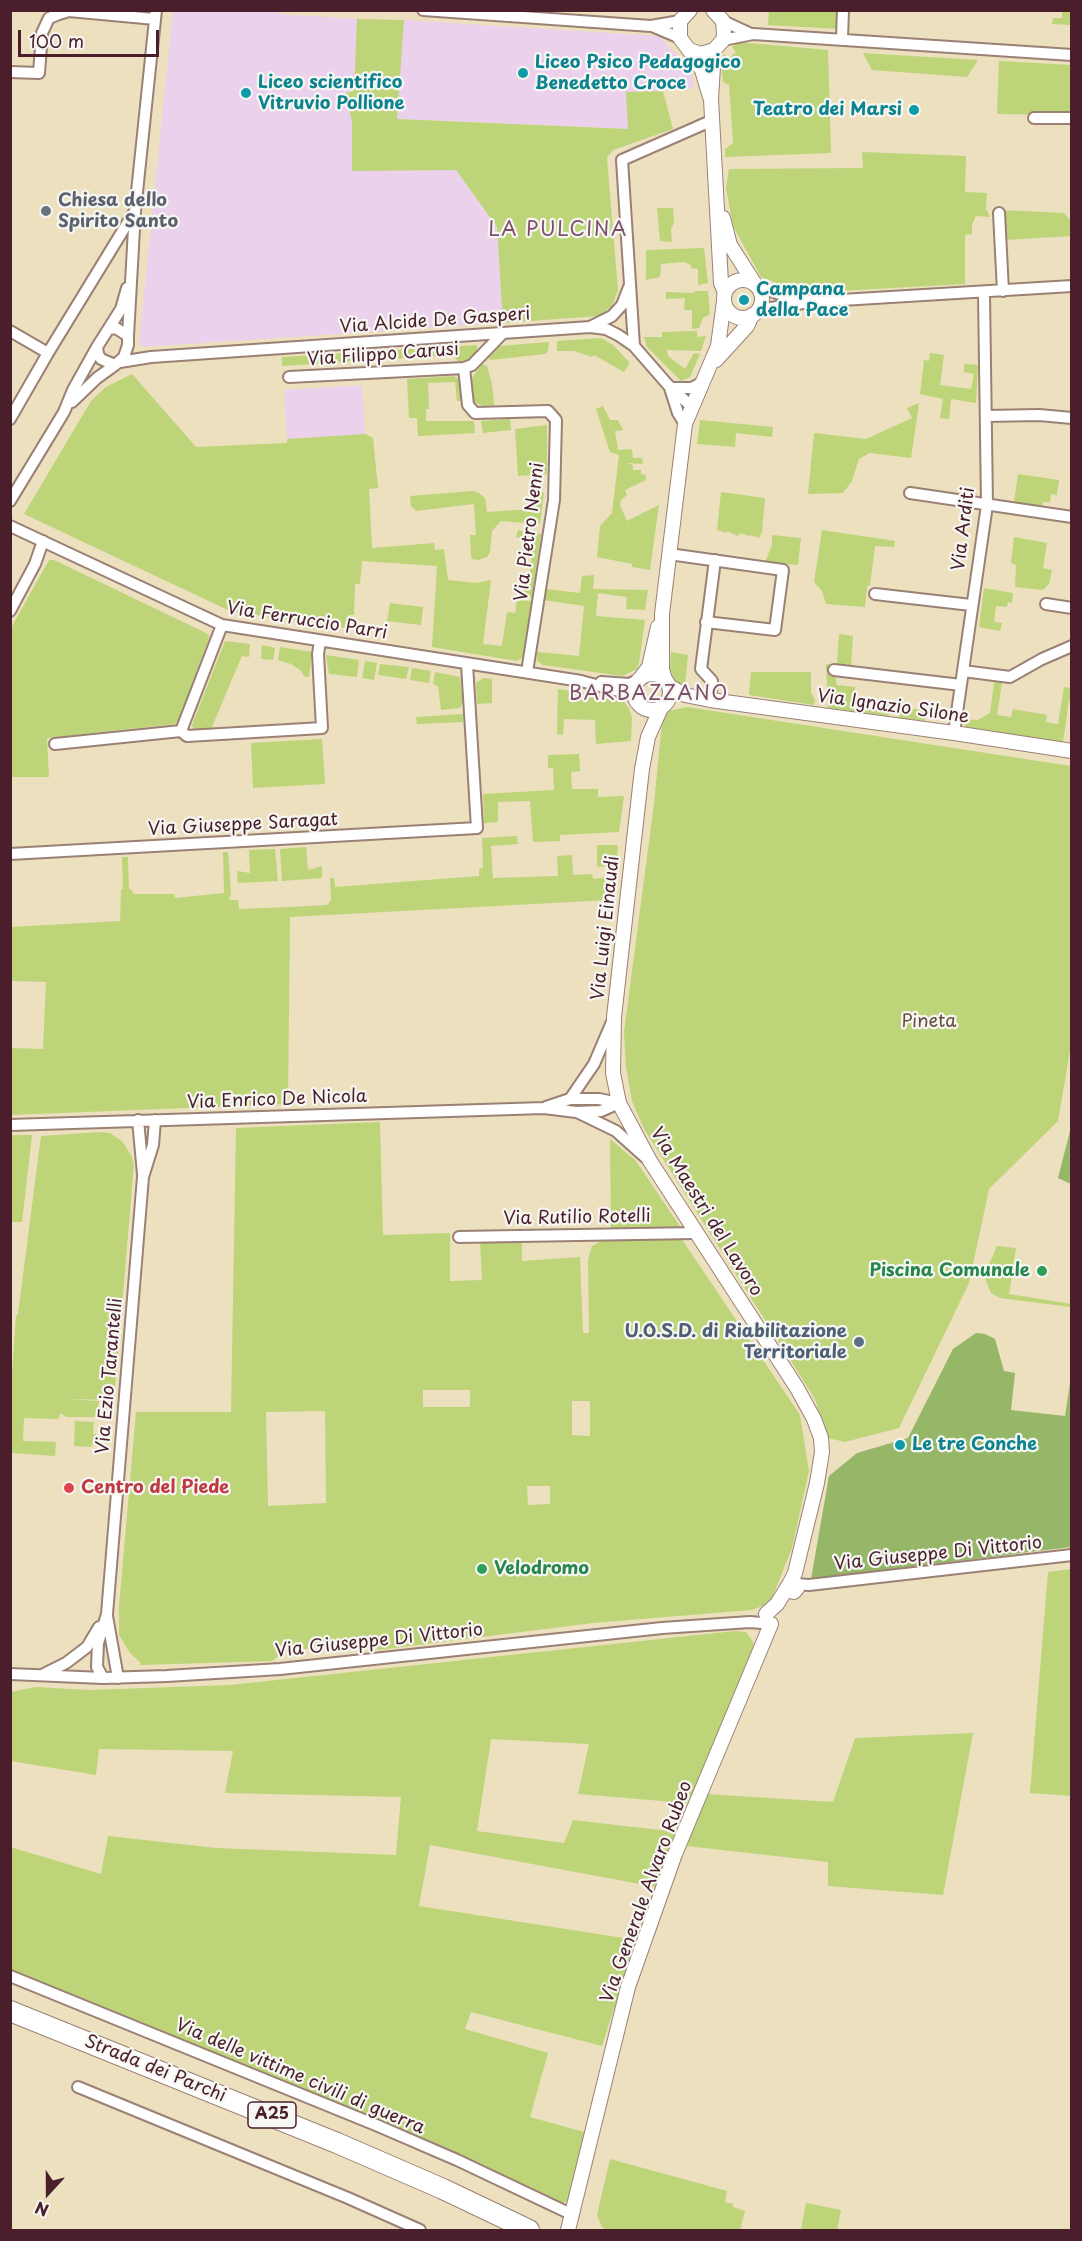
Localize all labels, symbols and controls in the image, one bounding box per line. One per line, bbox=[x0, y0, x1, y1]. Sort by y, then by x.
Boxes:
scale bar bbox=[21, 18, 162, 56]
text: 100 m bbox=[29, 27, 84, 54]
place label: Liceo Psico Pedagogico Benedetto Croce bbox=[535, 52, 741, 94]
marker: Liceo Psico Pedagogico Benedetto Croce bbox=[516, 66, 530, 80]
place label: Liceo scientifico Vitruvio Pollione bbox=[258, 72, 405, 115]
marker: Liceo scientifico Vitruvio Pollione bbox=[239, 86, 253, 100]
place label: Teatro dei Marsi bbox=[753, 99, 902, 121]
marker: Teatro dei Marsi bbox=[907, 103, 921, 117]
place label: Chiesa dello Spirito Santo bbox=[58, 190, 178, 232]
marker: Chiesa dello Spirito Santo bbox=[39, 204, 53, 218]
district label: LA PULCINA bbox=[489, 218, 627, 242]
place label: Campana della Pace bbox=[756, 279, 848, 322]
marker: Campana della Pace bbox=[737, 293, 751, 307]
street label: Via Alcide De Gasperi bbox=[339, 304, 531, 338]
street label: Via Filippo Carusi bbox=[306, 339, 460, 371]
street label: Via Pietro Nenni bbox=[511, 461, 549, 603]
street label: Via Arditi bbox=[948, 486, 980, 572]
street label: Via Ferruccio Parri bbox=[225, 598, 389, 644]
district label: BARBAZZANO bbox=[569, 682, 729, 706]
street label: Via Ignazio Silone bbox=[816, 686, 970, 728]
street label: Via Giuseppe Saragat bbox=[148, 809, 338, 841]
street label: Via Luigi Einaudi bbox=[588, 855, 624, 1001]
park label: Pineta bbox=[901, 1011, 957, 1033]
street label: Via Enrico De Nicola bbox=[187, 1086, 367, 1114]
street label: Via Maestri del Lavoro bbox=[645, 1124, 767, 1300]
street label: Via Rutilio Rotelli bbox=[503, 1206, 651, 1230]
place label: Piscina Comunale bbox=[869, 1260, 1030, 1282]
marker: Piscina Comunale bbox=[1035, 1264, 1049, 1278]
street label: Via Ezio Tarantelli bbox=[92, 1297, 128, 1455]
place label: U.O.S.D. di Riabilitazione Territoriale bbox=[624, 1321, 847, 1364]
marker: U.O.S.D. di Riabilitazione Territoriale bbox=[852, 1335, 866, 1349]
place label: Le tre Conche bbox=[912, 1434, 1037, 1456]
marker: Le tre Conche bbox=[893, 1438, 907, 1452]
place label: Centro del Piede bbox=[81, 1477, 229, 1499]
marker: Centro del Piede bbox=[62, 1481, 76, 1495]
street label: Via Giuseppe Di Vittorio bbox=[833, 1532, 1043, 1576]
place label: Velodromo bbox=[494, 1558, 589, 1580]
marker: Velodromo bbox=[475, 1562, 489, 1576]
street label: Via Giuseppe Di Vittorio bbox=[274, 1619, 484, 1663]
street label: Via Generale Alvaro Rubeo bbox=[597, 1778, 697, 2006]
street label: Via delle vittime civili di guerra bbox=[172, 2015, 428, 2139]
street label: Strada dei Parchi bbox=[81, 2031, 229, 2107]
road number: A25 bbox=[248, 2102, 296, 2128]
north arrow bbox=[18, 2163, 78, 2223]
text: N bbox=[31, 2196, 52, 2223]

